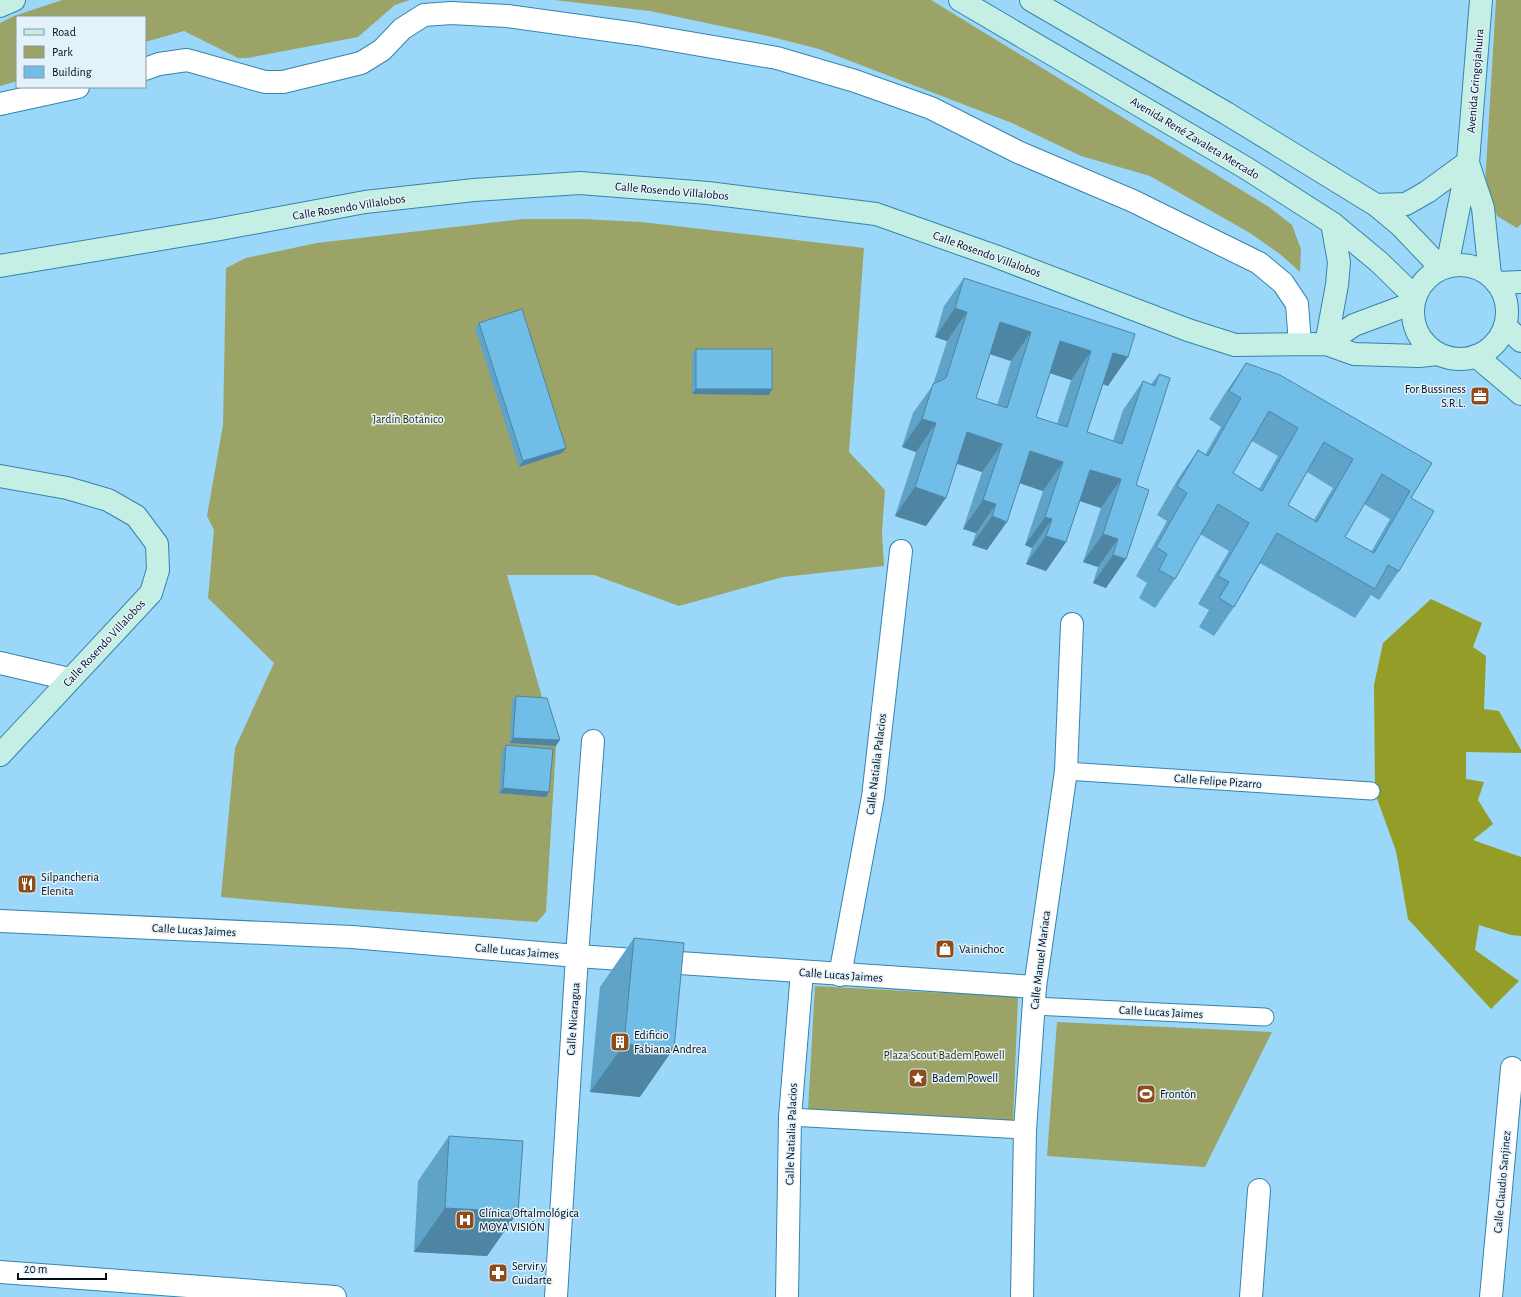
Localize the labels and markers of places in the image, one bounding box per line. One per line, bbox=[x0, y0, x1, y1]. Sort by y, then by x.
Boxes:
place label: For Bussiness S.R.L. bbox=[1405, 383, 1466, 409]
office icon: For Bussiness S.R.L. bbox=[1469, 385, 1491, 407]
place label: Silpancheria Elenita bbox=[41, 871, 99, 897]
restaurant icon: Silpancheria Elenita bbox=[16, 873, 38, 895]
shop icon: Vainichoc bbox=[934, 938, 956, 960]
place label: Vainichoc bbox=[959, 943, 1004, 955]
place label: Edificio Fabiana Andrea bbox=[634, 1029, 707, 1055]
building icon: Edificio Fabiana Andrea bbox=[609, 1031, 631, 1053]
place icon: Badem Powell bbox=[907, 1067, 929, 1089]
place label: Badem Powell bbox=[932, 1072, 998, 1084]
sports icon: Frontón bbox=[1135, 1083, 1157, 1105]
place label: Frontón bbox=[1160, 1088, 1196, 1100]
place label: Clínica Oftalmológica MOYA VISIÓN bbox=[479, 1207, 580, 1233]
hospital icon: Clínica Oftalmológica MOYA VISIÓN bbox=[454, 1209, 476, 1231]
place label: Servir y Cuidarte bbox=[512, 1260, 552, 1286]
pharmacy icon: Servir y Cuidarte bbox=[487, 1262, 509, 1284]

